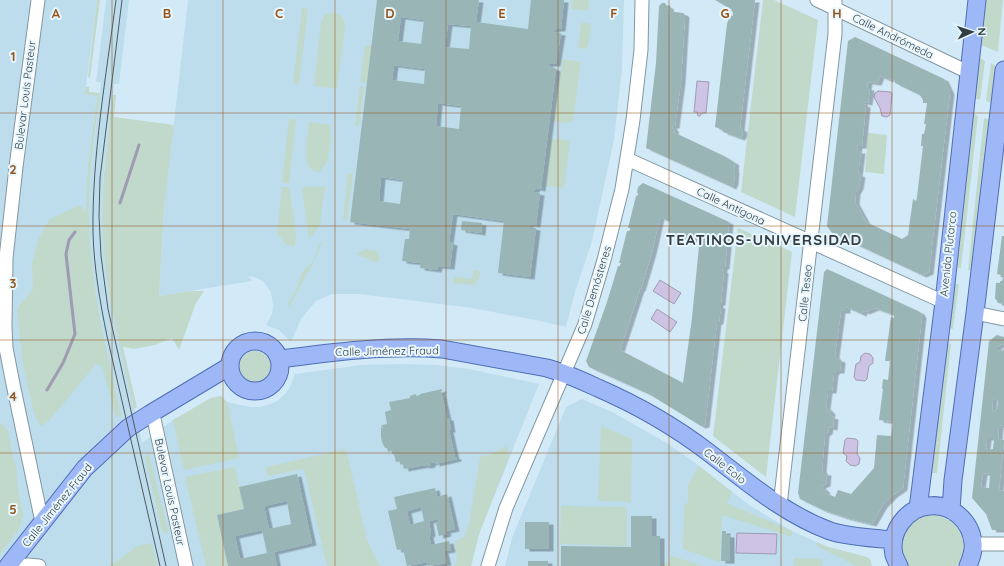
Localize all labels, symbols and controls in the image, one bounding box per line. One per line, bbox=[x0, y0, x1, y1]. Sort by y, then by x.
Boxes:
text: A bbox=[52, 5, 61, 21]
text: B bbox=[163, 5, 171, 21]
text: C bbox=[275, 5, 283, 21]
text: D bbox=[385, 5, 395, 21]
text: E bbox=[498, 5, 506, 21]
text: F bbox=[610, 5, 618, 21]
text: G bbox=[720, 5, 730, 21]
text: H bbox=[832, 5, 842, 21]
street label: Calle Andrómeda bbox=[850, 10, 936, 62]
north arrow bbox=[952, 12, 992, 52]
text: N bbox=[975, 27, 989, 36]
street label: Bulevar Louis Pasteur bbox=[11, 39, 39, 150]
text: 1 bbox=[10, 48, 16, 64]
text: 2 bbox=[9, 161, 17, 177]
street label: Calle Antígona bbox=[695, 184, 767, 228]
street label: Avenida Plutarco bbox=[937, 210, 959, 297]
district label: TEATINOS-UNIVERSIDAD bbox=[666, 230, 862, 249]
street label: Calle Demóstenes bbox=[574, 244, 614, 336]
street label: Calle Teseo bbox=[795, 263, 815, 322]
text: 3 bbox=[10, 275, 17, 291]
street label: Calle Jiménez Fraud bbox=[335, 343, 439, 359]
text: 4 bbox=[9, 388, 17, 404]
street label: Bulevar Louis Pasteur bbox=[152, 437, 188, 548]
street label: Calle Eolo bbox=[701, 445, 749, 487]
street label: Calle Jiménez Fraud bbox=[19, 460, 95, 550]
text: 5 bbox=[9, 501, 17, 517]

